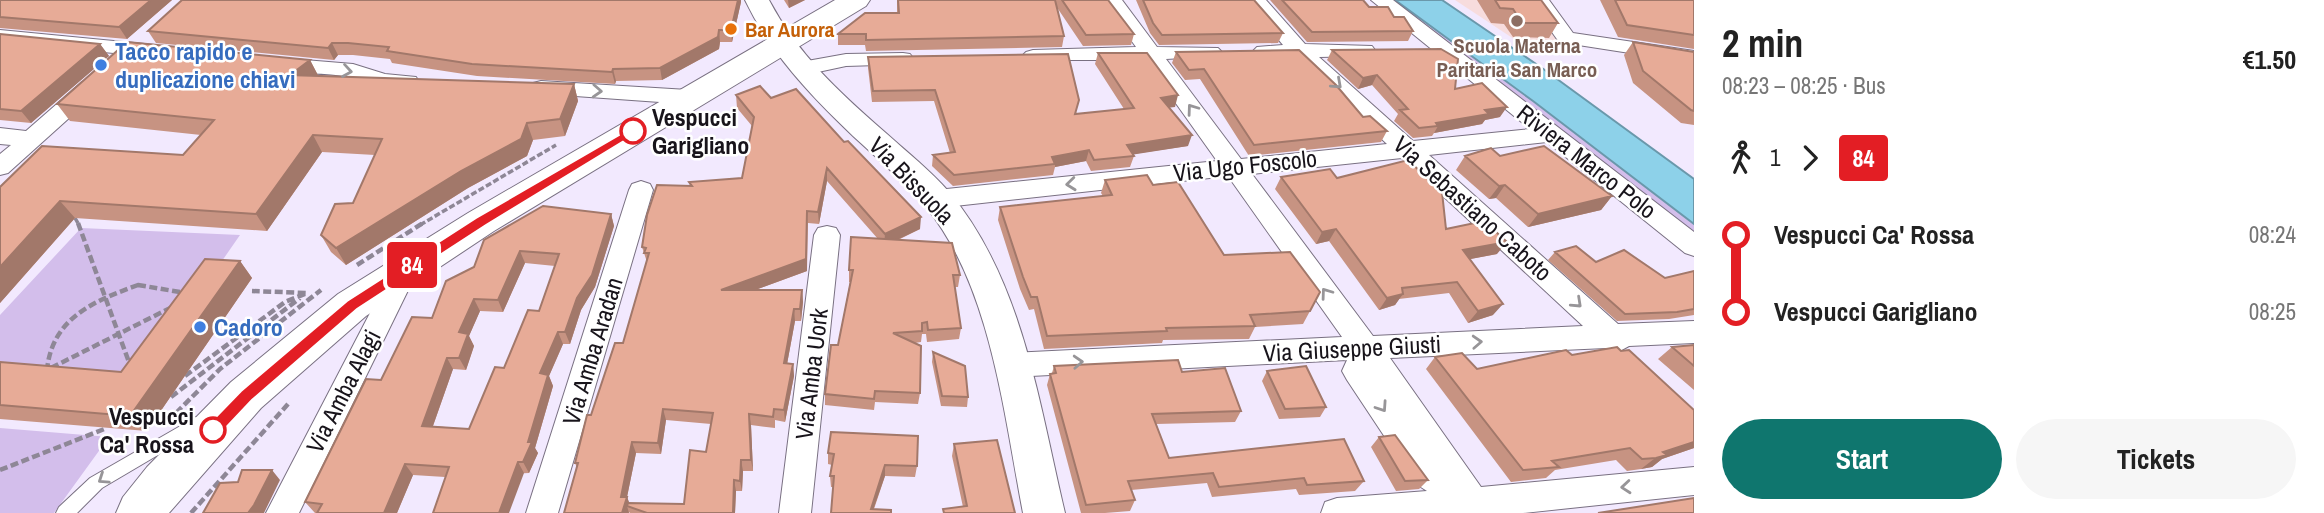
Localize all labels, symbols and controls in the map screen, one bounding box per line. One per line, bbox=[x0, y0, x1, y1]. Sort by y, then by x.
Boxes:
marker: Scuola Materna Paritaria San Marco bbox=[1509, 13, 1525, 29]
place label: Bar Aurora bbox=[745, 15, 835, 44]
text: 2 min bbox=[1722, 18, 1803, 69]
marker: Bar Aurora bbox=[723, 21, 739, 37]
place label: Scuola Materna Paritaria San Marco bbox=[1437, 31, 1597, 84]
place label: Tacco rapido e duplicazione chiavi bbox=[115, 35, 295, 95]
text: €1.50 bbox=[2243, 42, 2296, 77]
marker: Tacco rapido e duplicazione chiavi bbox=[93, 57, 109, 73]
one-way arrow bbox=[341, 63, 353, 78]
text: 08:23 – 08:25 · Bus bbox=[1722, 70, 1886, 101]
one-way arrow bbox=[1328, 76, 1341, 88]
one-way arrow bbox=[592, 83, 603, 98]
street label: Riviera Marco Polo bbox=[1511, 97, 1663, 225]
place label: Vespucci Garigliano bbox=[652, 101, 749, 161]
one-way arrow bbox=[1188, 104, 1200, 117]
marker: Vespucci Garigliano bbox=[620, 118, 646, 144]
street label: Via Sebastiano Caboto bbox=[1387, 128, 1559, 288]
street label: Via Bissuola bbox=[862, 129, 962, 231]
icon: walk bbox=[1722, 139, 1760, 177]
icon: forward bbox=[1791, 139, 1829, 177]
street label: Via Ugo Foscolo bbox=[1172, 142, 1318, 188]
text: 1 bbox=[1770, 142, 1781, 173]
text: 84 bbox=[1853, 142, 1874, 174]
one-way arrow bbox=[1065, 177, 1077, 192]
text: Vespucci Ca' Rossa bbox=[1774, 217, 1974, 252]
text: 08:24 bbox=[2249, 219, 2296, 250]
line badge: 84 bbox=[380, 242, 444, 288]
text: 84 bbox=[401, 249, 423, 281]
street label: Via Amba Aradan bbox=[554, 273, 630, 429]
one-way arrow bbox=[1322, 288, 1334, 301]
text: Vespucci Garigliano bbox=[1774, 294, 1977, 329]
one-way arrow bbox=[1569, 295, 1582, 308]
text: 08:25 bbox=[2249, 296, 2296, 327]
street label: Via Amba Uork bbox=[787, 306, 835, 441]
place label: Cadoro bbox=[214, 311, 283, 343]
marker: Cadoro bbox=[192, 319, 208, 335]
street label: Via Amba Alagi bbox=[298, 324, 388, 458]
street label: Via Giuseppe Giusti bbox=[1262, 327, 1442, 369]
one-way arrow bbox=[1472, 335, 1483, 350]
one-way arrow bbox=[1073, 354, 1084, 369]
one-way arrow bbox=[1374, 399, 1386, 412]
place label: Vespucci Ca' Rossa bbox=[100, 400, 194, 460]
marker: Vespucci Ca' Rossa bbox=[200, 417, 226, 443]
button: Start bbox=[1722, 419, 2002, 499]
button: Tickets bbox=[2016, 419, 2296, 499]
one-way arrow bbox=[98, 471, 111, 483]
one-way arrow bbox=[1620, 479, 1631, 494]

